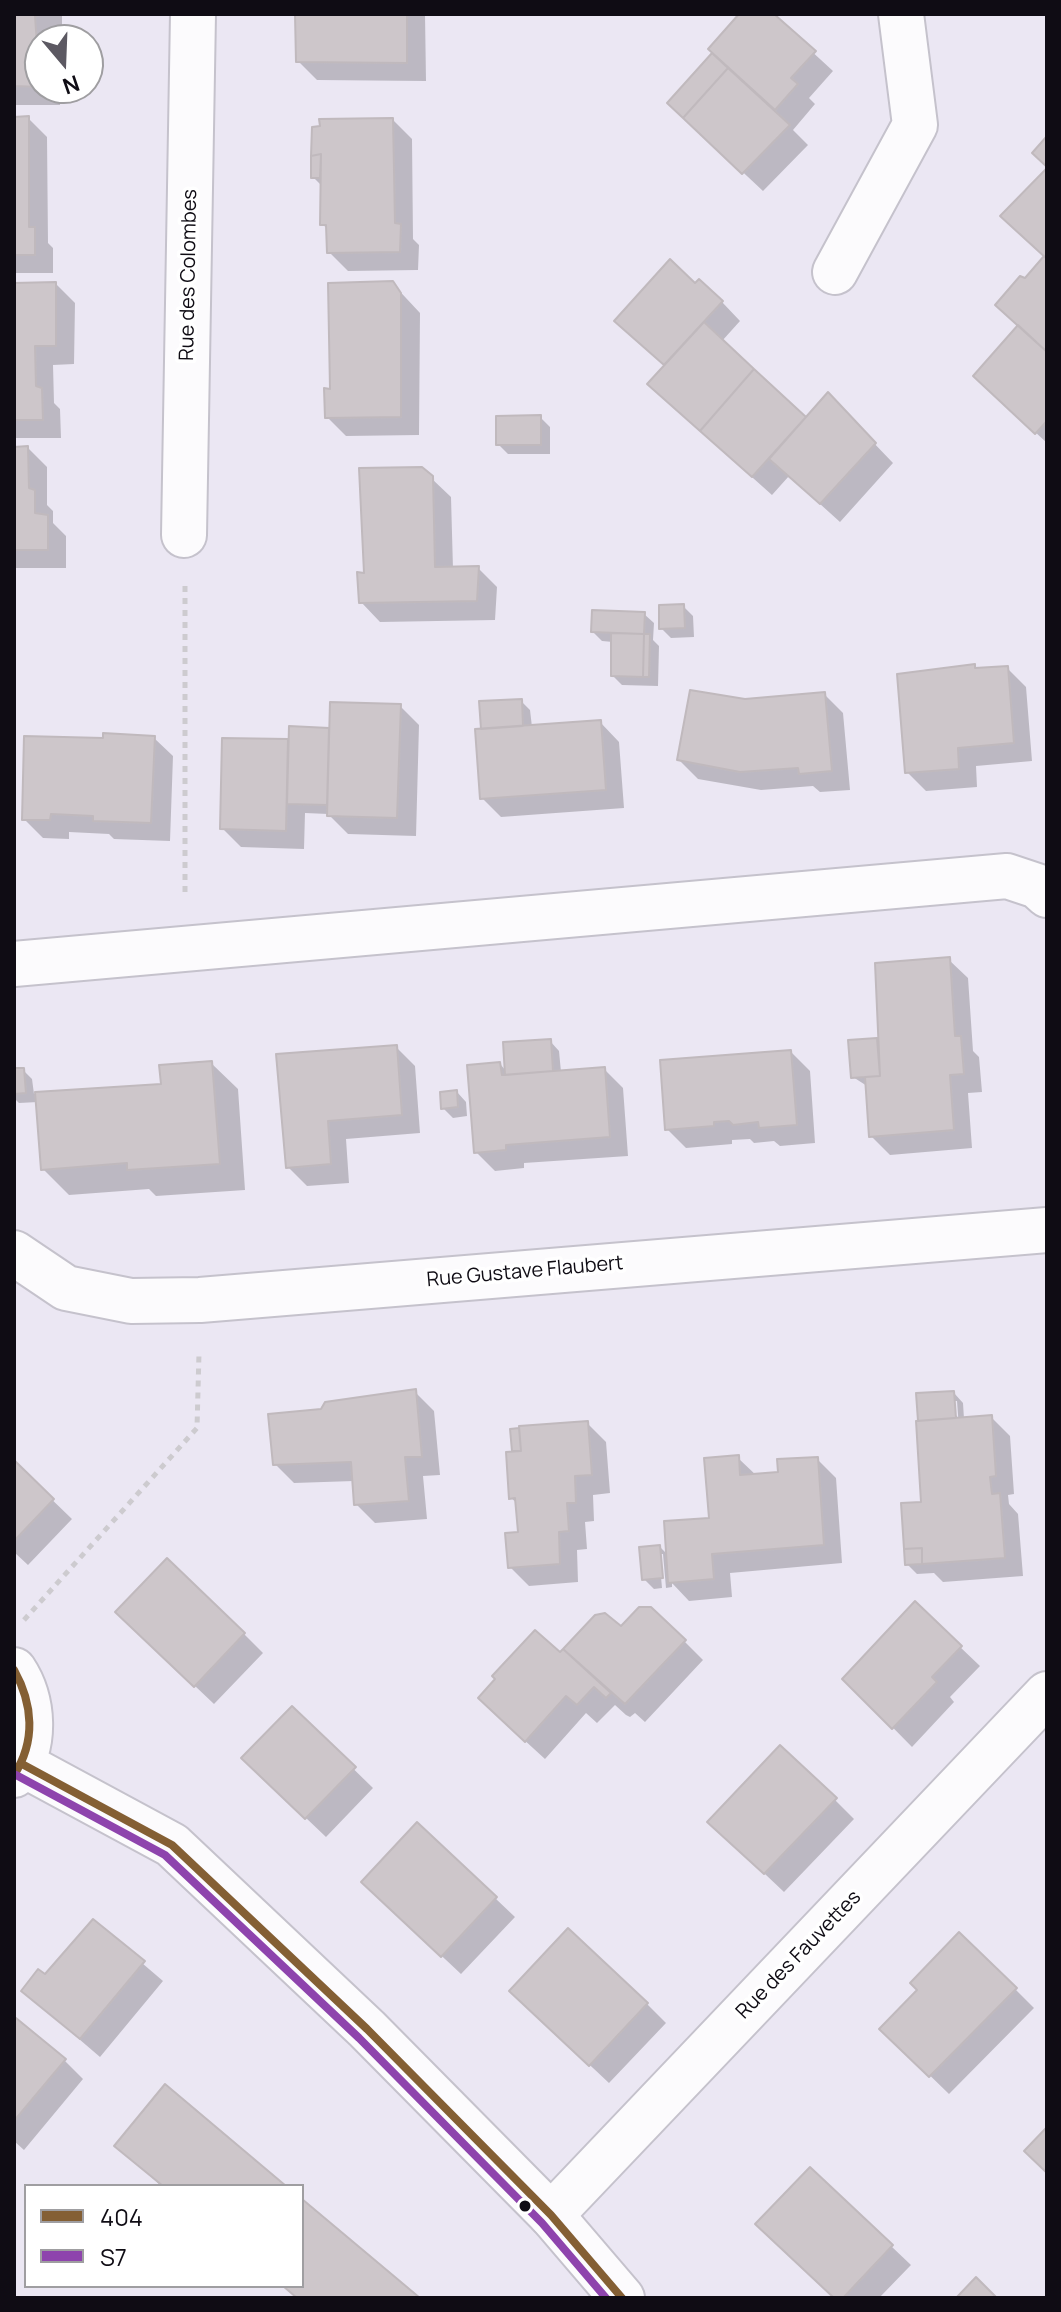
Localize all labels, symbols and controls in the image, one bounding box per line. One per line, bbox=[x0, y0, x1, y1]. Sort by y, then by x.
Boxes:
north arrow bbox=[24, 24, 104, 104]
text: N bbox=[59, 68, 84, 102]
street label: Rue des Colombes bbox=[176, 189, 202, 361]
street label: Rue Gustave Flaubert bbox=[426, 1251, 624, 1293]
street label: Rue des Fauvettes bbox=[732, 1886, 866, 2024]
legend bbox=[24, 2184, 304, 2288]
unlabelled marker bbox=[517, 2198, 533, 2214]
text: 404 bbox=[100, 2200, 143, 2233]
text: S7 bbox=[100, 2240, 127, 2273]

